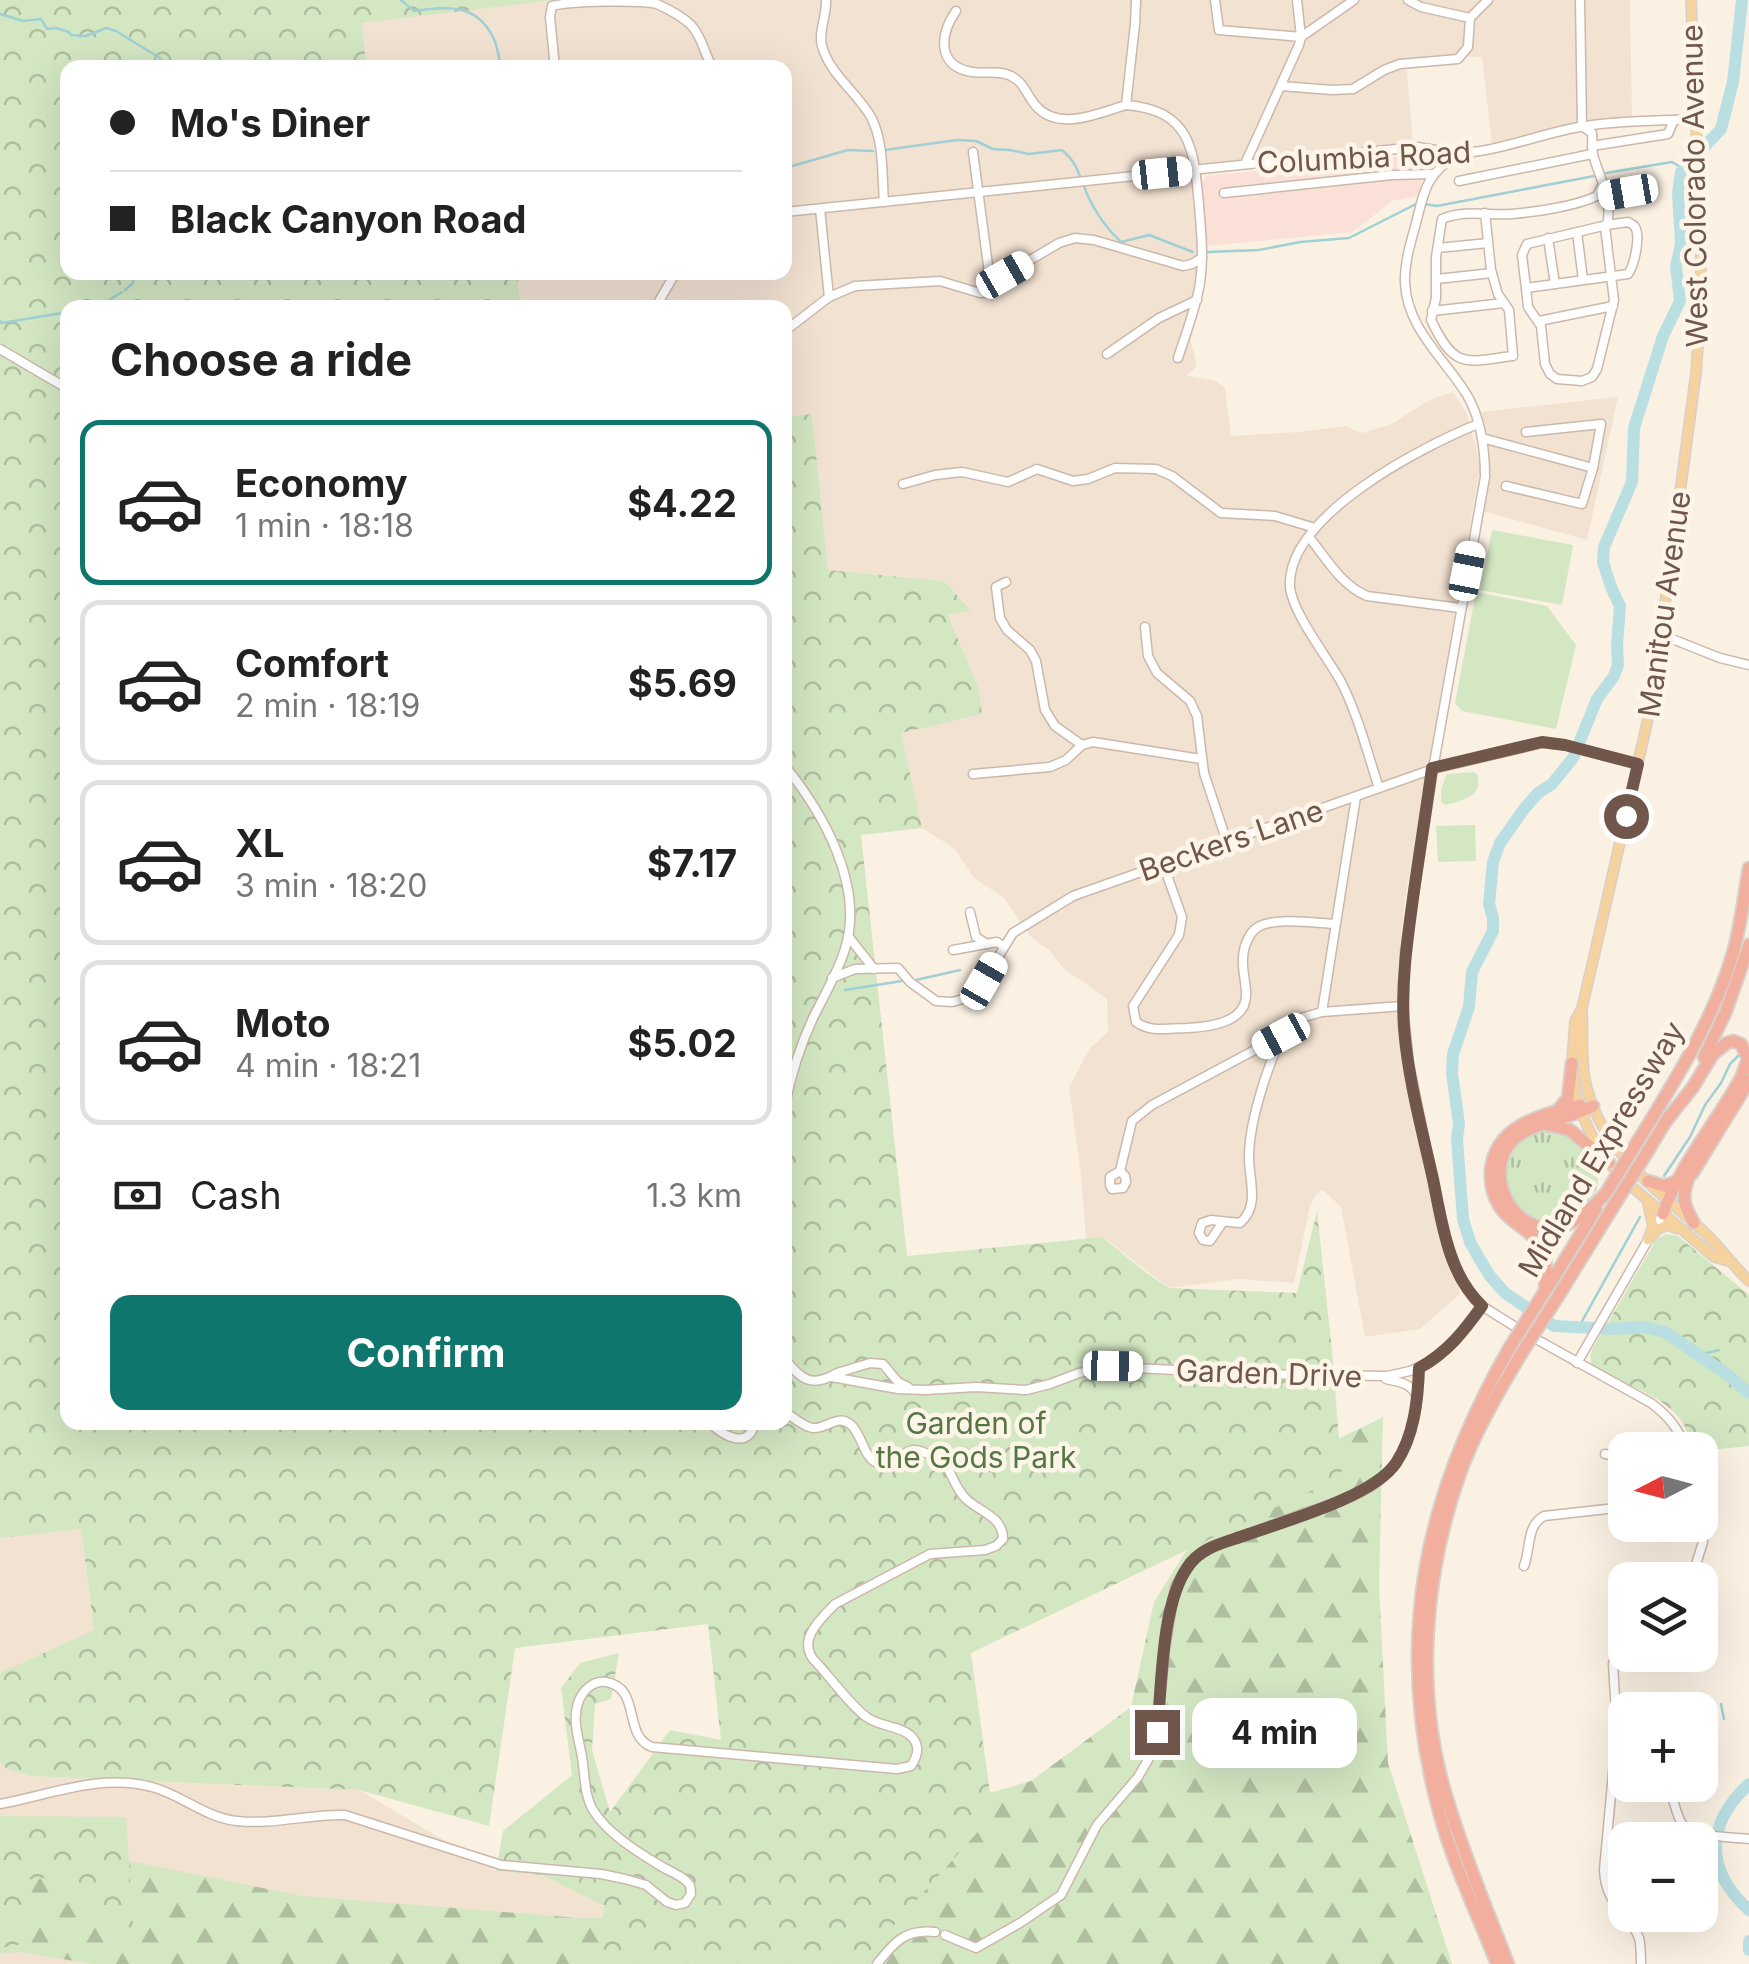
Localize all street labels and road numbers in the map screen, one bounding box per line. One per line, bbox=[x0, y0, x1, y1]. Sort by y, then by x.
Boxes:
street label: West Colorado Avenue bbox=[1673, 24, 1715, 348]
street label: Columbia Road bbox=[1256, 133, 1472, 181]
street label: Manitou Avenue bbox=[1630, 489, 1698, 719]
street label: Beckers Lane bbox=[1134, 792, 1328, 888]
street label: Midland Expressway bbox=[1510, 1014, 1692, 1283]
street label: Garden Drive bbox=[1175, 1352, 1363, 1394]

